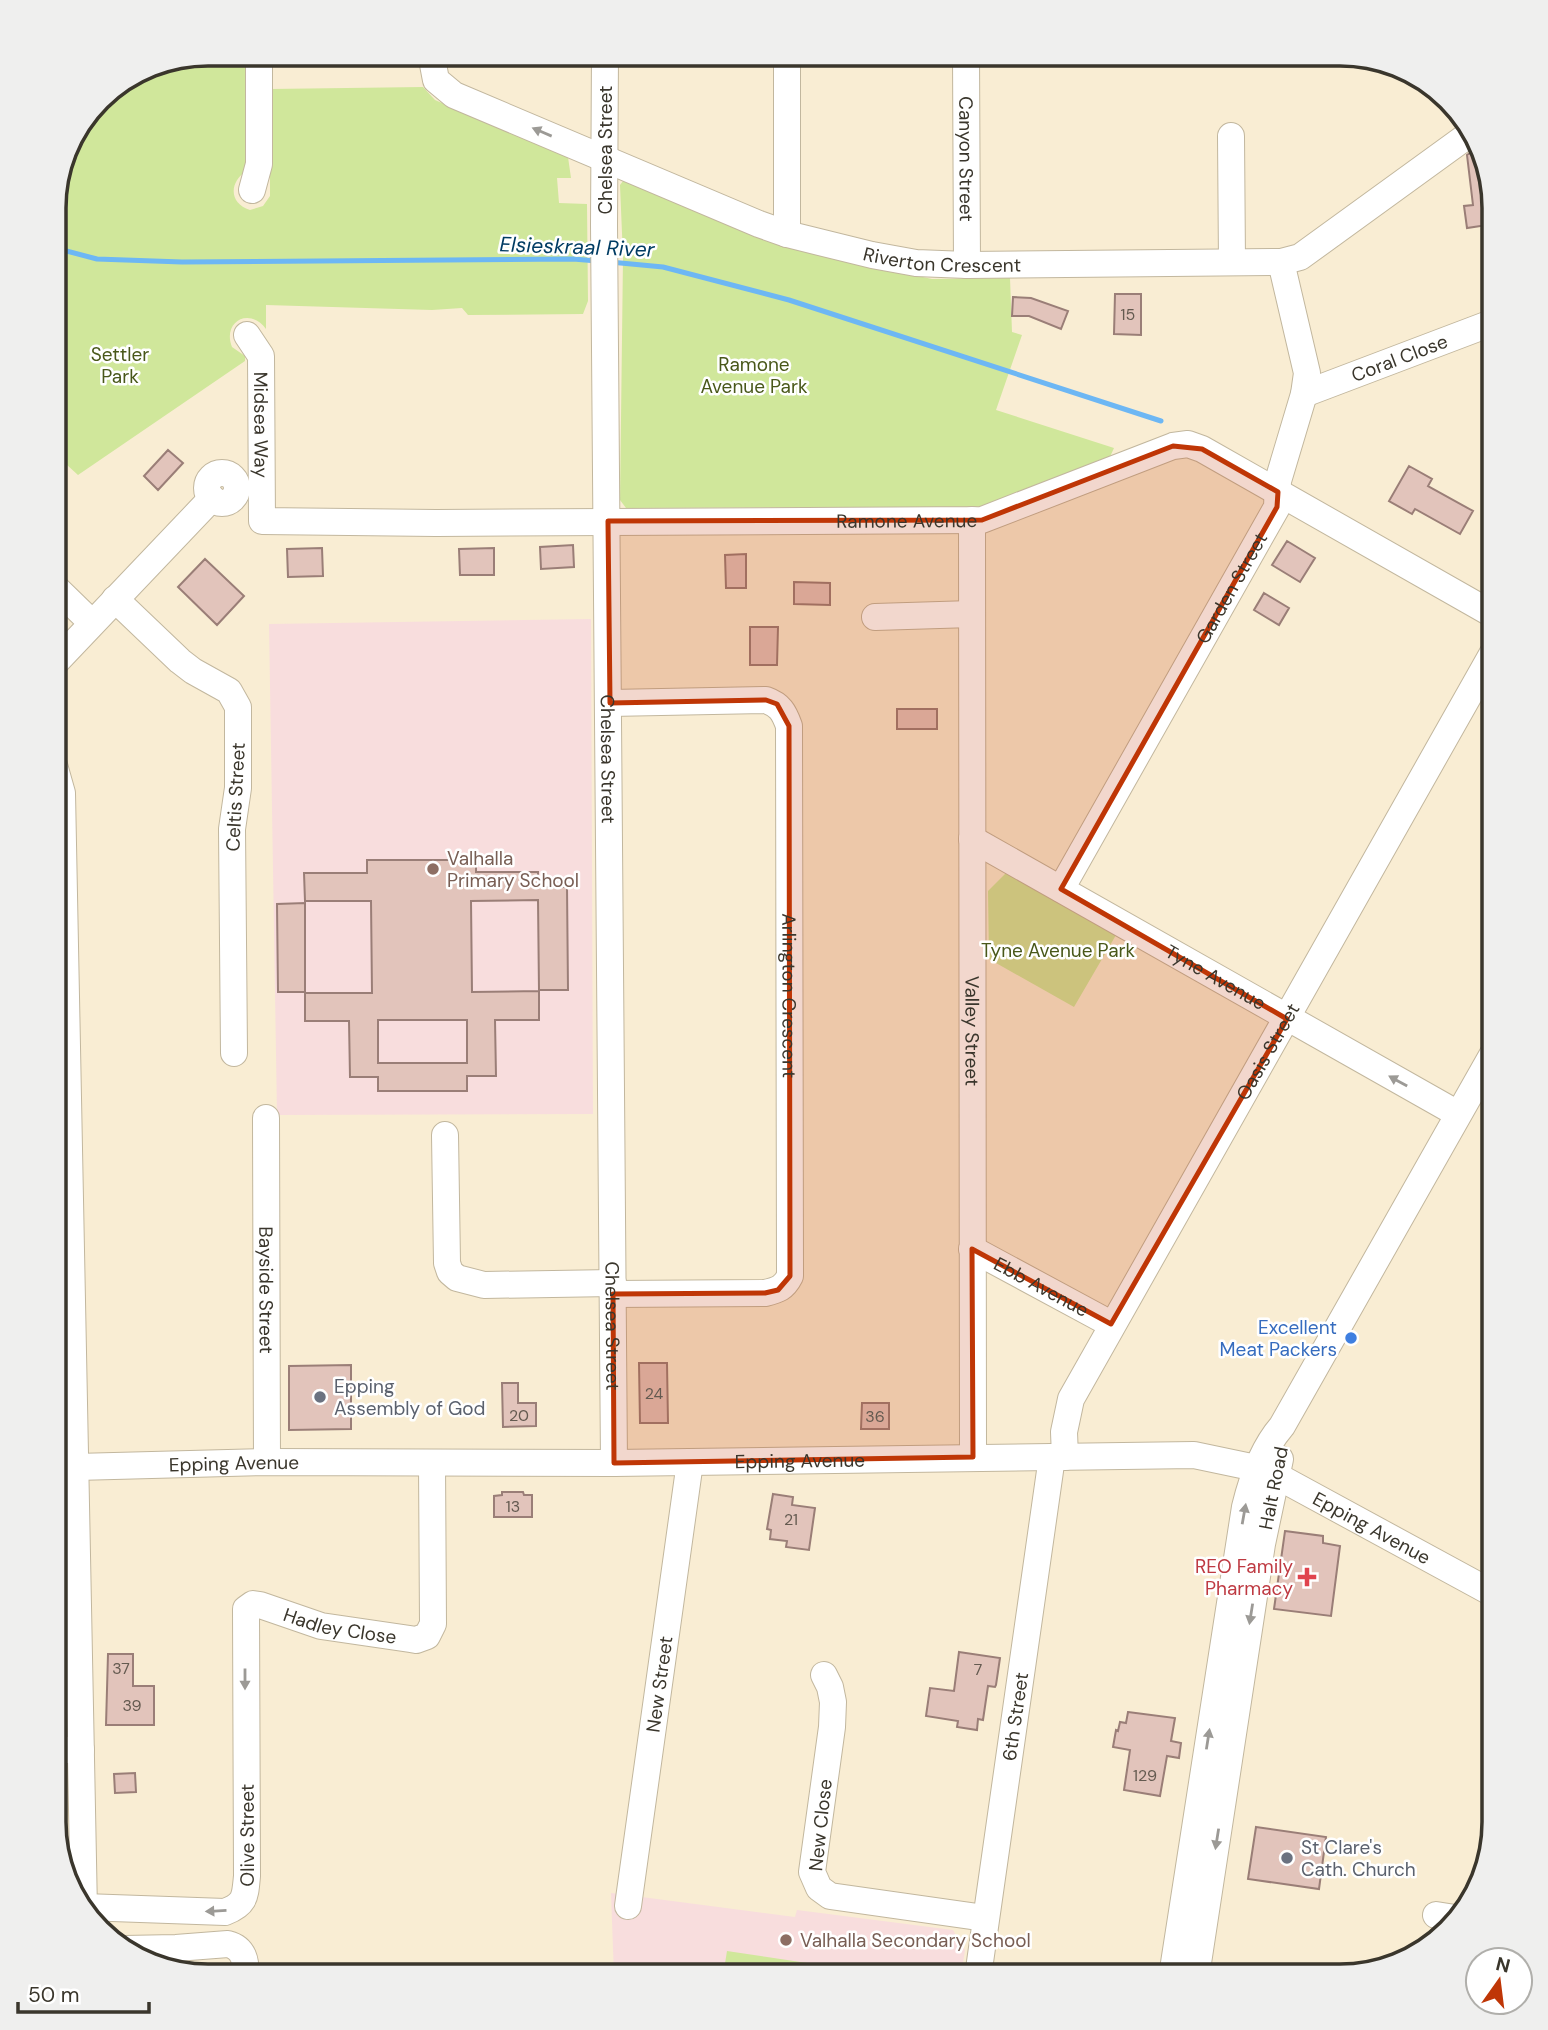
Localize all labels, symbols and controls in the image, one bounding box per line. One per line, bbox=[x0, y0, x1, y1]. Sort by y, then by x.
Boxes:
street label: Chelsea Street bbox=[593, 85, 618, 215]
street label: Canyon Street bbox=[953, 96, 979, 222]
one-way arrow bbox=[532, 126, 553, 137]
water label: Elsieskraal River bbox=[499, 230, 656, 264]
street label: Riverton Crescent bbox=[861, 241, 1021, 278]
house number: 15 bbox=[1121, 304, 1135, 325]
street label: Coral Close bbox=[1348, 329, 1451, 388]
park label: Settler Park bbox=[91, 342, 149, 389]
park label: Ramone Avenue Park bbox=[700, 352, 808, 399]
street label: Midsea Way bbox=[248, 372, 274, 478]
street label: Ramone Avenue bbox=[836, 508, 977, 534]
street label: Garden Street bbox=[1190, 528, 1273, 648]
street label: Chelsea Street bbox=[595, 694, 621, 824]
street label: Celtis Street bbox=[220, 742, 251, 852]
place label: Valhalla Primary School bbox=[447, 846, 579, 893]
marker: Valhalla Primary School bbox=[425, 861, 441, 877]
street label: Arlington Crescent bbox=[776, 913, 802, 1078]
park label: Tyne Avenue Park bbox=[981, 938, 1136, 963]
street label: Tyne Avenue bbox=[1161, 939, 1270, 1016]
street label: Valley Street bbox=[959, 976, 985, 1086]
street label: Oasis Street bbox=[1231, 999, 1305, 1105]
one-way arrow bbox=[1388, 1075, 1408, 1087]
street label: Bayside Street bbox=[253, 1226, 279, 1354]
street label: Ebb Avenue bbox=[989, 1251, 1093, 1323]
street label: Chelsea Street bbox=[599, 1261, 625, 1391]
place label: Excellent Meat Packers bbox=[1220, 1315, 1337, 1362]
marker: Excellent Meat Packers bbox=[1343, 1330, 1359, 1346]
place label: Epping Assembly of God bbox=[334, 1374, 486, 1421]
house number: 24 bbox=[645, 1383, 664, 1404]
marker: Epping Assembly of God bbox=[312, 1389, 328, 1405]
house number: 20 bbox=[509, 1405, 529, 1426]
house number: 36 bbox=[865, 1406, 885, 1427]
street label: Halt Road bbox=[1253, 1444, 1294, 1532]
street label: Epping Avenue bbox=[735, 1448, 865, 1474]
street label: Epping Avenue bbox=[169, 1450, 299, 1478]
street label: Epping Avenue bbox=[1308, 1486, 1435, 1570]
house number: 13 bbox=[506, 1496, 520, 1517]
one-way arrow bbox=[1238, 1503, 1249, 1525]
house number: 21 bbox=[784, 1509, 798, 1530]
place label: REO Family Pharmacy bbox=[1195, 1554, 1293, 1601]
marker: REO Family Pharmacy bbox=[1299, 1569, 1315, 1585]
street label: Hadley Close bbox=[280, 1602, 398, 1650]
one-way arrow bbox=[1246, 1603, 1257, 1625]
street label: New Street bbox=[640, 1634, 679, 1734]
house number: 37 bbox=[112, 1658, 130, 1679]
house number: 7 bbox=[974, 1659, 982, 1680]
one-way arrow bbox=[239, 1669, 251, 1691]
street label: 6th Street bbox=[997, 1671, 1034, 1763]
house number: 39 bbox=[122, 1695, 142, 1716]
one-way arrow bbox=[1203, 1728, 1214, 1750]
house number: 129 bbox=[1133, 1765, 1157, 1786]
street label: New Close bbox=[803, 1778, 838, 1872]
street label: Olive Street bbox=[234, 1784, 260, 1888]
one-way arrow bbox=[1211, 1828, 1222, 1850]
place label: St Clare's Cath. Church bbox=[1301, 1835, 1416, 1882]
marker: St Clare's Cath. Church bbox=[1279, 1850, 1295, 1866]
one-way arrow bbox=[205, 1906, 227, 1917]
place label: Valhalla Secondary School bbox=[800, 1928, 1031, 1953]
marker: Valhalla Secondary School bbox=[778, 1932, 794, 1948]
north arrow bbox=[1464, 1946, 1534, 2016]
text: N bbox=[1493, 1951, 1513, 1979]
scale bar bbox=[18, 1970, 149, 2014]
text: 50 m bbox=[28, 1981, 79, 2009]

